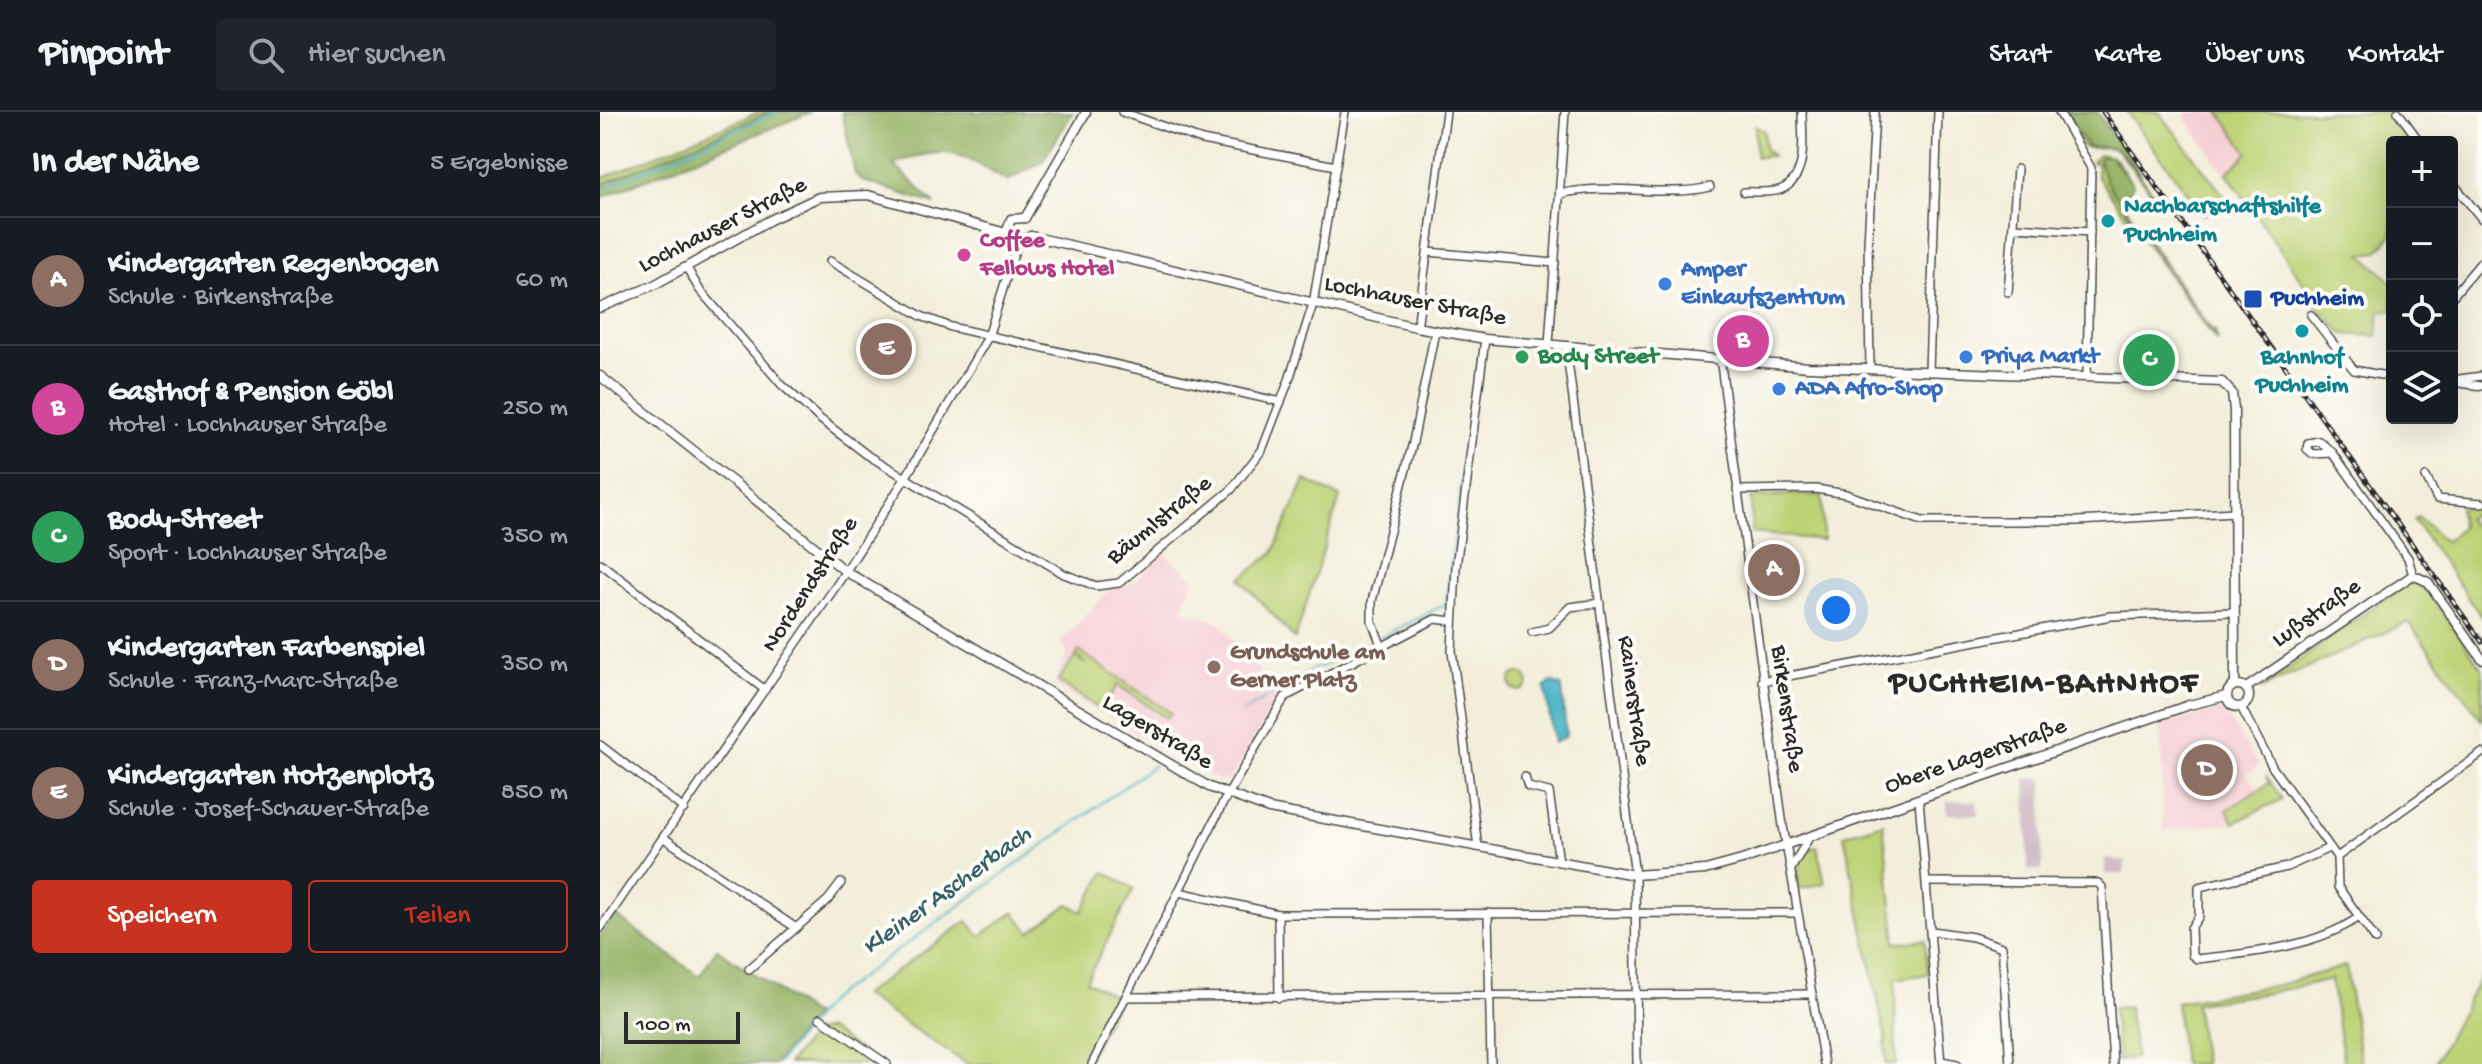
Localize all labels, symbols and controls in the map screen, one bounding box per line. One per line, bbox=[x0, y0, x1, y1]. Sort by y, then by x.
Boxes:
search box bbox=[216, 19, 776, 91]
text: Pinpoint bbox=[40, 33, 168, 77]
icon: search bbox=[244, 33, 288, 77]
text: Hier suchen bbox=[308, 38, 446, 73]
text: Start bbox=[1989, 39, 2050, 72]
text: Karte bbox=[2094, 39, 2161, 72]
text: Über uns bbox=[2205, 39, 2304, 72]
text: Kontakt bbox=[2348, 39, 2442, 72]
map controls bbox=[2386, 136, 2458, 424]
button: + bbox=[2386, 136, 2458, 208]
text: In der Nähe bbox=[32, 144, 199, 184]
text: 5 Ergebnisse bbox=[430, 149, 568, 180]
street label: Lochhauser Straße bbox=[634, 171, 812, 281]
place label: Nachbarschaftshilfe Puchheim bbox=[2122, 193, 2322, 250]
button: − bbox=[2386, 208, 2458, 280]
marker: Nachbarschaftshilfe Puchheim bbox=[2099, 212, 2117, 230]
place label: Coffee Fellows Hotel bbox=[979, 227, 1114, 284]
marker: Coffee Fellows Hotel bbox=[955, 246, 973, 264]
text: Kindergarten Regenbogen bbox=[108, 248, 439, 283]
place label: Amper Einkaufszentrum bbox=[1680, 256, 1845, 313]
text: A bbox=[50, 266, 66, 297]
text: 60 m bbox=[515, 266, 568, 297]
street label: Lochhauser Straße bbox=[1321, 270, 1509, 334]
marker: Amper Einkaufszentrum bbox=[1656, 275, 1674, 293]
button: locate bbox=[2386, 280, 2458, 352]
text: Schule · Birkenstraße bbox=[108, 283, 333, 314]
place label: Puchheim bbox=[2269, 285, 2364, 314]
marker: Puchheim bbox=[2242, 288, 2264, 310]
pin: B bbox=[1717, 311, 1769, 371]
pin: E bbox=[860, 319, 912, 379]
marker: Bahnhof Puchheim bbox=[2293, 322, 2311, 340]
pin: C bbox=[2123, 330, 2175, 390]
place label: Body Street bbox=[1537, 343, 1660, 372]
place label: Priya Markt bbox=[1980, 343, 2101, 372]
place label: Bahnhof Puchheim bbox=[2253, 344, 2349, 401]
marker: Body Street bbox=[1513, 348, 1531, 366]
marker: Priya Markt bbox=[1957, 348, 1975, 366]
button: layers bbox=[2386, 352, 2458, 424]
place label: ADA Afro-Shop bbox=[1794, 375, 1943, 404]
text: Gasthof & Pension Göbl bbox=[108, 376, 393, 411]
marker: ADA Afro-Shop bbox=[1770, 380, 1788, 398]
text: B bbox=[51, 394, 65, 425]
text: 250 m bbox=[502, 394, 568, 425]
text: Hotel · Lochhauser Straße bbox=[108, 411, 387, 442]
street label: Bäumlstraße bbox=[1101, 470, 1219, 573]
text: Body-Street bbox=[108, 504, 261, 539]
street label: Nordendstraße bbox=[756, 511, 866, 658]
text: C bbox=[51, 522, 65, 553]
text: 350 m bbox=[501, 522, 568, 553]
text: Sport · Lochhauser Straße bbox=[108, 539, 387, 570]
pin: A bbox=[1748, 540, 1800, 600]
street label: Lußstraße bbox=[2267, 573, 2368, 655]
your location bbox=[1816, 590, 1856, 630]
text: Kindergarten Farbenspiel bbox=[108, 632, 425, 667]
street label: Rainerstraße bbox=[1610, 634, 1657, 768]
place label: Grundschule am Gerner Platz bbox=[1230, 639, 1385, 696]
street label: Birkenstraße bbox=[1763, 643, 1809, 775]
text: D bbox=[50, 650, 66, 681]
text: 350 m bbox=[501, 650, 568, 681]
marker: Grundschule am Gerner Platz bbox=[1205, 658, 1223, 676]
district label: PUCHHEIM-BAHNHOF bbox=[1887, 666, 2200, 704]
text: Schule · Franz-Marc-Straße bbox=[108, 667, 398, 698]
street label: Lagerstraße bbox=[1096, 689, 1218, 778]
street label: Obere Lagerstraße bbox=[1881, 712, 2071, 802]
pin: D bbox=[2181, 740, 2233, 800]
text: Kindergarten Hotzenplotz bbox=[108, 760, 433, 795]
text: E bbox=[50, 778, 66, 809]
text: 850 m bbox=[501, 778, 568, 809]
text: Schule · Josef-Schauer-Straße bbox=[108, 795, 429, 826]
water label: Kleiner Ascherbach bbox=[857, 820, 1039, 964]
button: Speichern bbox=[32, 880, 292, 953]
button: Teilen bbox=[308, 880, 568, 953]
scale bar bbox=[624, 1008, 740, 1044]
text: 100 m bbox=[636, 1013, 691, 1039]

